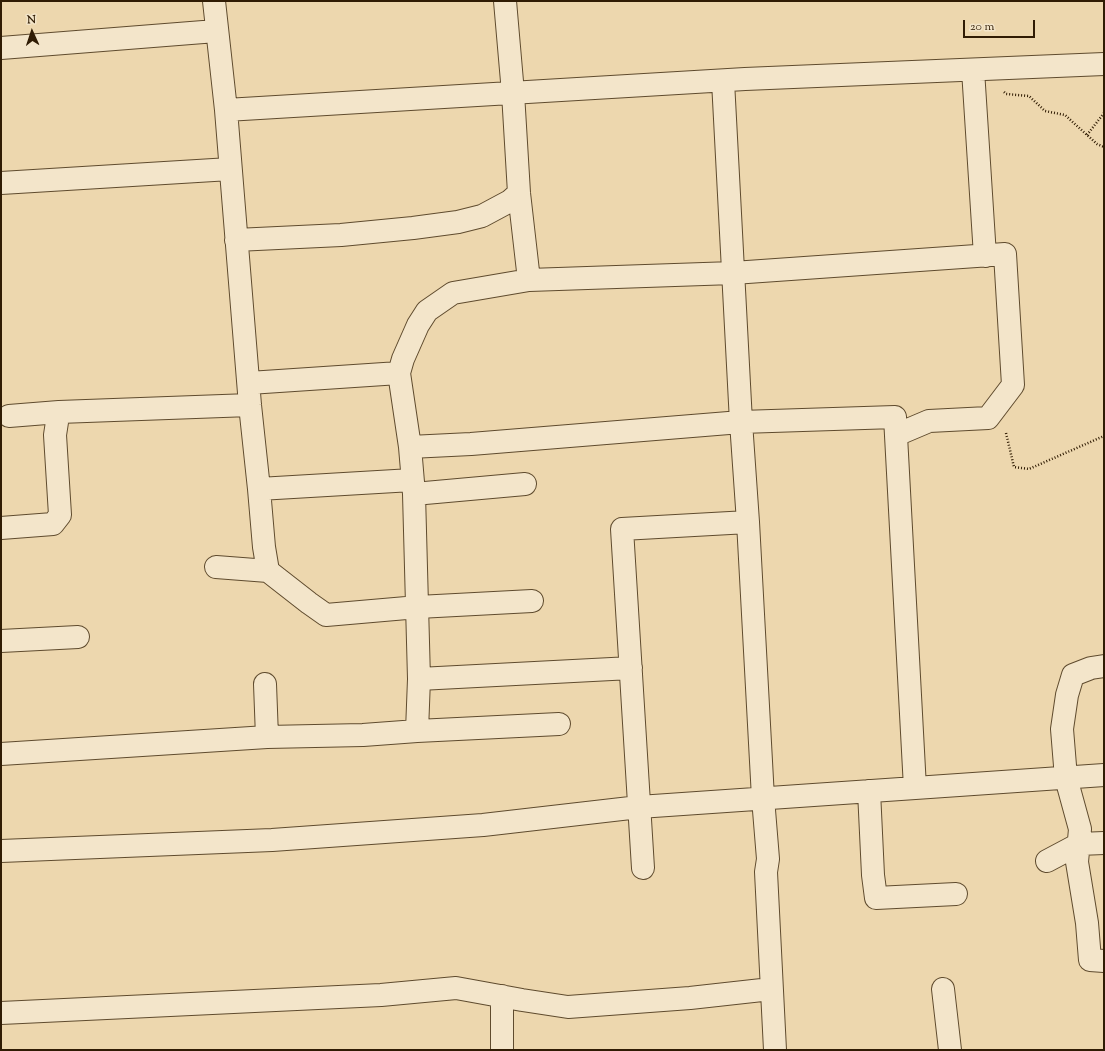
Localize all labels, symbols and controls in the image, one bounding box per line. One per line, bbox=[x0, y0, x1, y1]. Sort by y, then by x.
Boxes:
north arrow bbox=[12, 12, 52, 52]
text: N bbox=[27, 12, 36, 28]
scale bar bbox=[965, 12, 1037, 38]
text: 20 m bbox=[970, 18, 994, 36]

